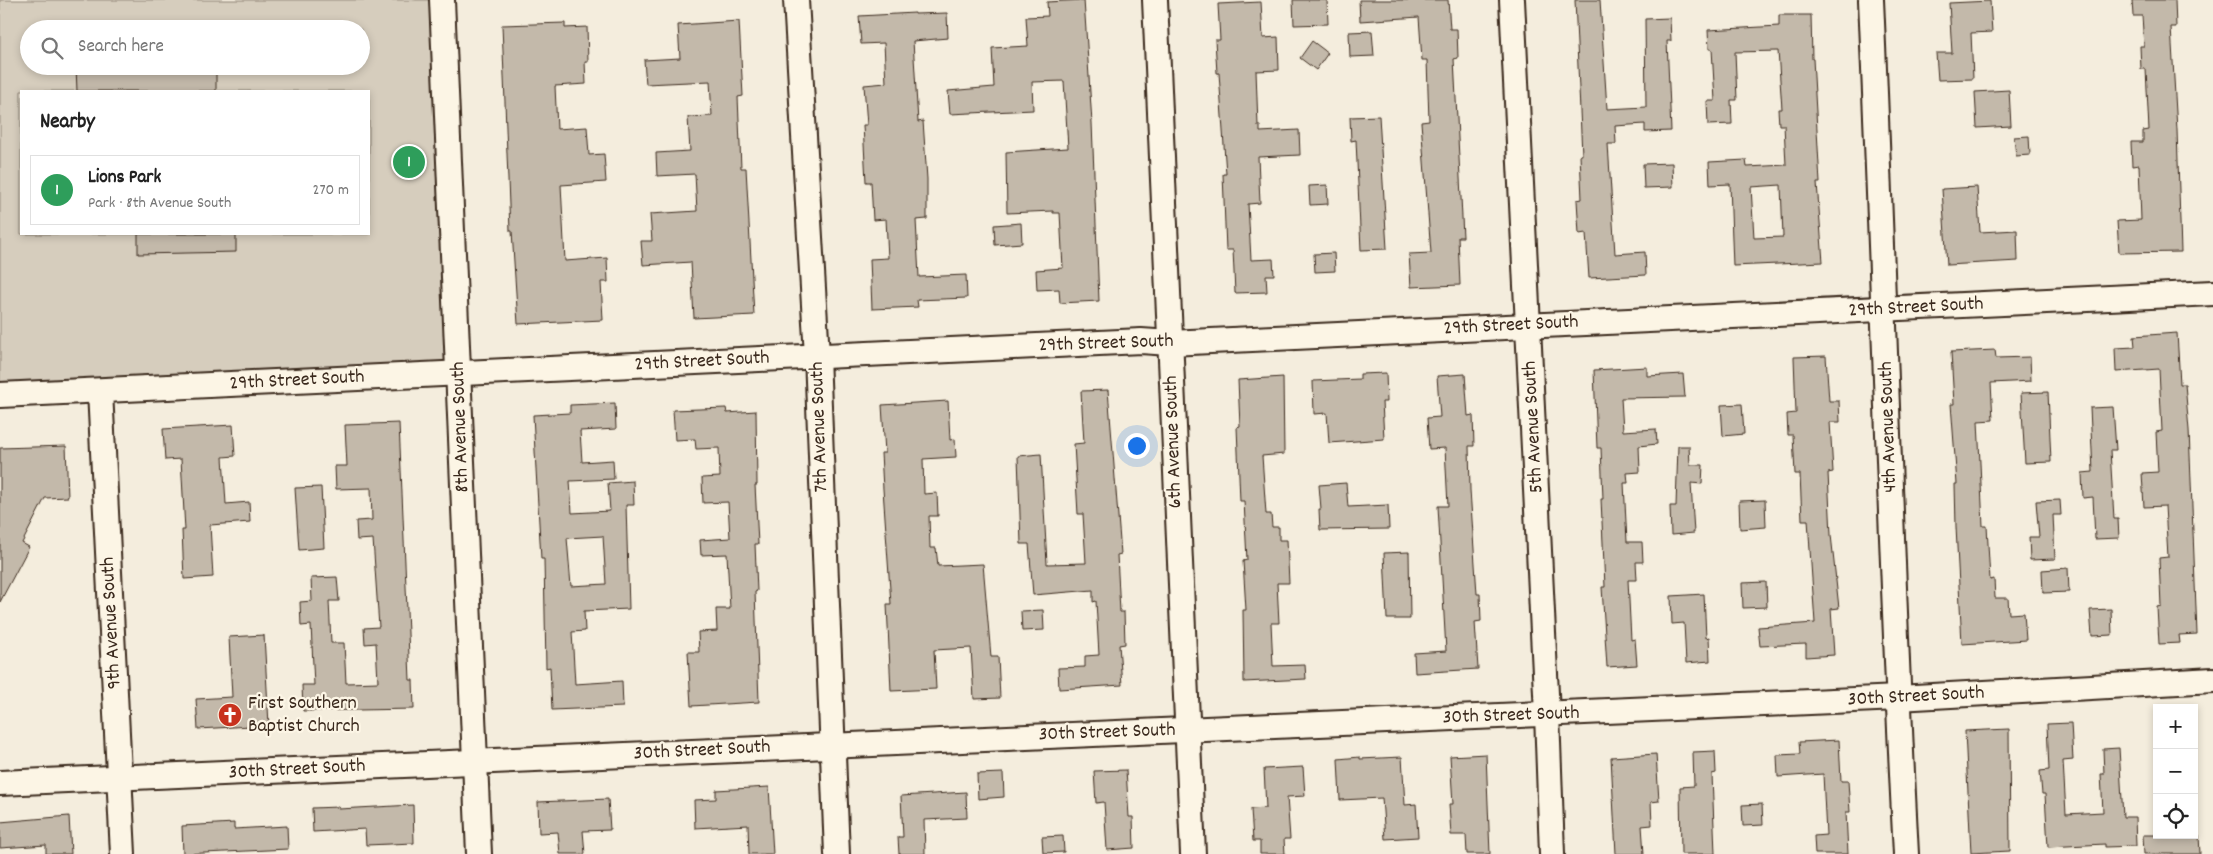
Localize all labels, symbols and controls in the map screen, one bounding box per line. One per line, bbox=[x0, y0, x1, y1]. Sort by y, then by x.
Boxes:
search box bbox=[20, 20, 370, 75]
icon: search bbox=[38, 34, 66, 62]
text: Search here bbox=[78, 34, 164, 61]
text: Nearby bbox=[40, 108, 95, 138]
pin: 1 bbox=[393, 143, 425, 181]
text: Lions Park bbox=[88, 165, 161, 192]
text: 1 bbox=[55, 179, 59, 202]
text: 270 m bbox=[313, 179, 349, 202]
text: Park · 8th Avenue South bbox=[88, 192, 231, 215]
street label: 29th Street South bbox=[1848, 290, 1984, 326]
street label: 29th Street South bbox=[1443, 308, 1579, 344]
street label: 29th Street South bbox=[1038, 328, 1174, 360]
street label: 29th Street South bbox=[634, 344, 770, 380]
street label: 5th Avenue South bbox=[1517, 360, 1551, 494]
street label: 8th Avenue South bbox=[445, 361, 477, 493]
street label: 7th Avenue South bbox=[804, 361, 836, 493]
street label: 4th Avenue South bbox=[1873, 361, 1905, 493]
street label: 29th Street South bbox=[229, 363, 365, 399]
street label: 6th Avenue South bbox=[1158, 375, 1190, 509]
your location bbox=[1124, 433, 1150, 459]
street label: 9th Avenue South bbox=[95, 556, 129, 690]
street label: 30th Street South bbox=[1847, 679, 1985, 715]
place label: First Southern Baptist Church bbox=[248, 690, 360, 741]
street label: 30th Street South bbox=[1442, 700, 1580, 732]
church icon: First Southern Baptist Church bbox=[217, 702, 243, 728]
map controls bbox=[2153, 704, 2198, 839]
button: + bbox=[2153, 704, 2198, 749]
street label: 30th Street South bbox=[1038, 717, 1176, 749]
street label: 30th Street South bbox=[633, 733, 771, 769]
button: − bbox=[2153, 749, 2198, 794]
street label: 30th Street South bbox=[228, 752, 366, 788]
button: locate bbox=[2153, 794, 2198, 839]

